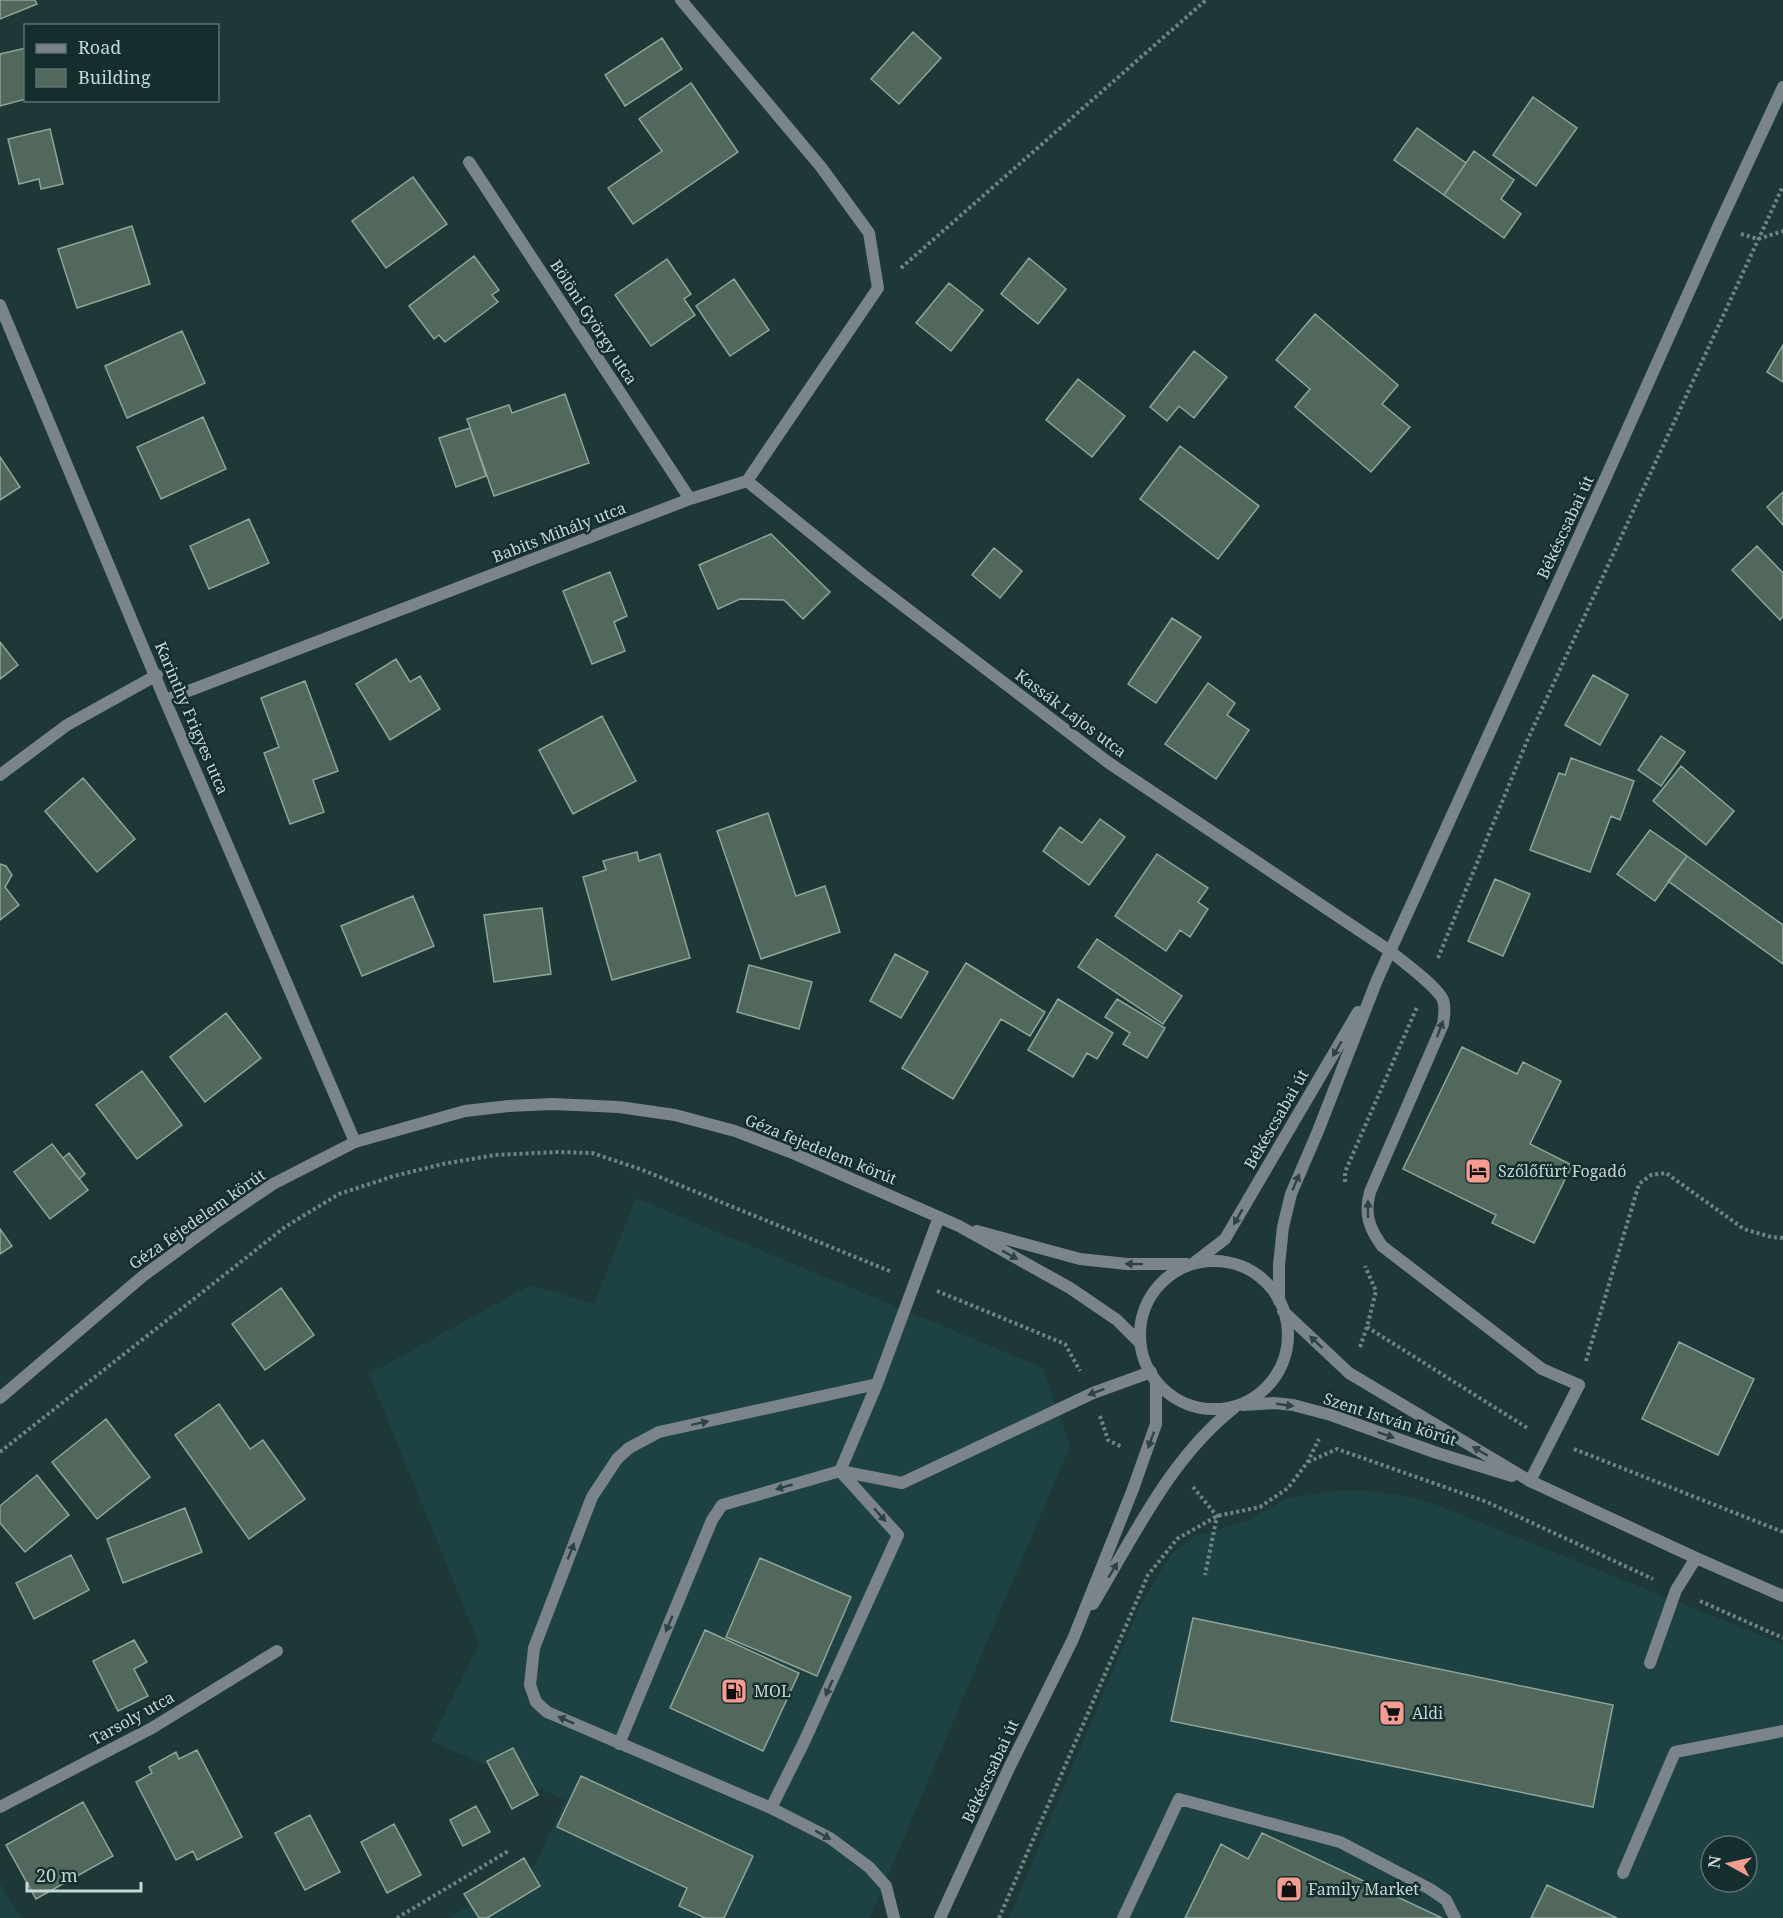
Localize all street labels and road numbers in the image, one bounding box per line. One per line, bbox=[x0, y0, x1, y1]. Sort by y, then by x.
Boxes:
street label: Bölöni György utca bbox=[545, 255, 643, 389]
street label: Békéscsabai út bbox=[1531, 471, 1599, 582]
street label: Babits Mihály utca bbox=[489, 496, 629, 568]
street label: Karinthy Frigyes utca bbox=[150, 638, 234, 798]
street label: Kassák Lajos utca bbox=[1011, 664, 1131, 762]
street label: Békéscsabai út bbox=[1239, 1065, 1314, 1173]
street label: Géza fejedelem körút bbox=[742, 1108, 901, 1190]
street label: Géza fejedelem körút bbox=[124, 1163, 270, 1274]
street label: Szent István körút bbox=[1321, 1387, 1460, 1451]
street label: Tarsoly utca bbox=[86, 1686, 178, 1750]
street label: Békéscsabai út bbox=[956, 1715, 1024, 1826]

